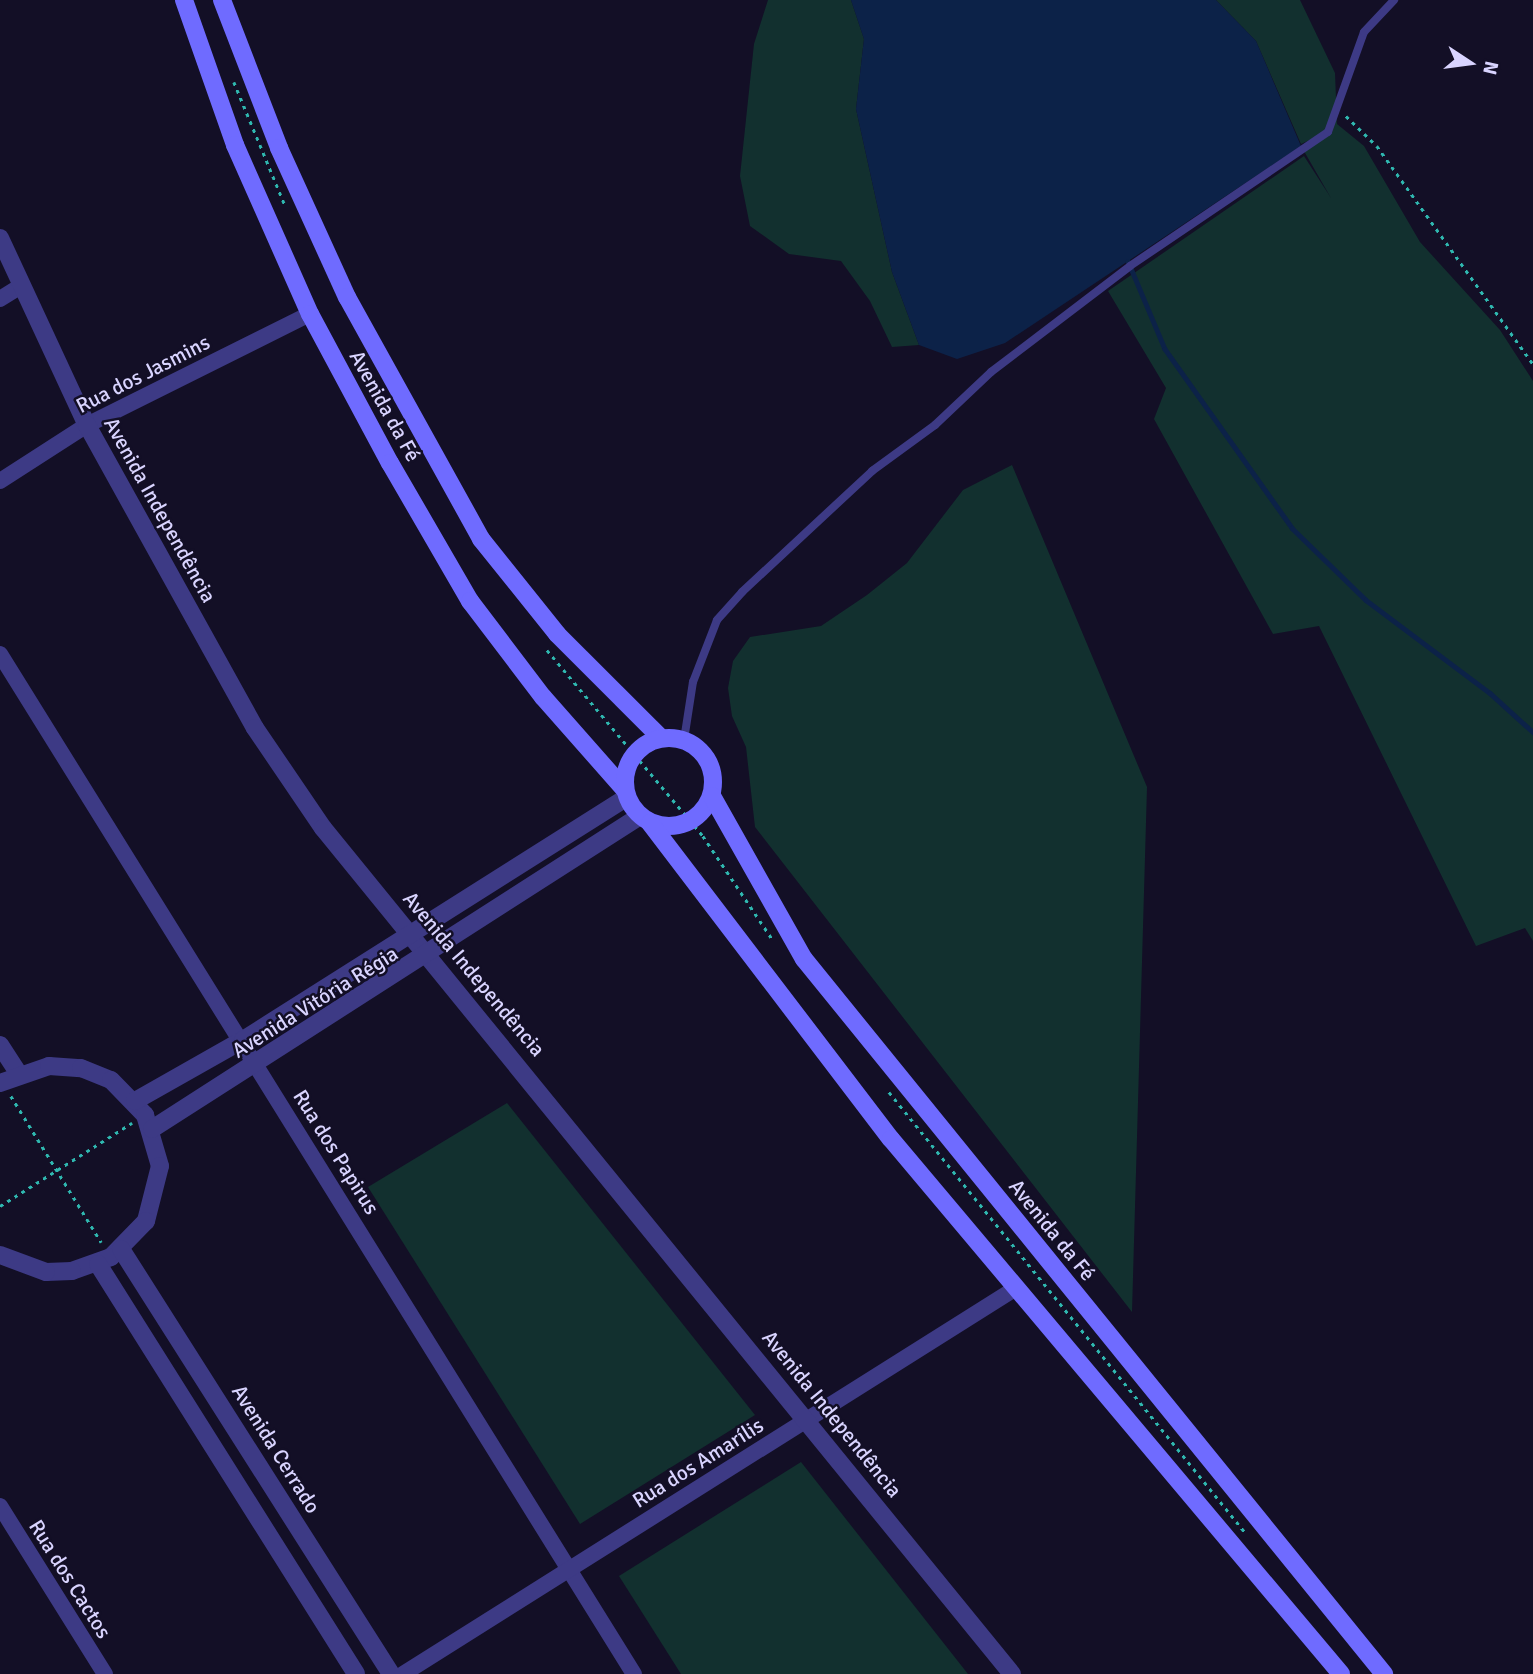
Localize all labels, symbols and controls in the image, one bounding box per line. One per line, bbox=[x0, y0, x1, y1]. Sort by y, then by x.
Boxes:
north arrow bbox=[1435, 28, 1505, 98]
text: N bbox=[1477, 59, 1504, 77]
street label: Rua dos Jasmins bbox=[72, 330, 214, 418]
street label: Avenida da Fé bbox=[344, 346, 426, 466]
street label: Avenida Independência bbox=[99, 413, 221, 607]
street label: Avenida Independência bbox=[398, 886, 550, 1062]
street label: Avenida Vitória Régia bbox=[227, 941, 403, 1063]
street label: Rua dos Papirus bbox=[288, 1085, 384, 1219]
street label: Avenida da Fé bbox=[1003, 1174, 1101, 1286]
street label: Avenida Independência bbox=[757, 1325, 907, 1503]
street label: Avenida Cerrado bbox=[226, 1380, 326, 1518]
street label: Rua dos Amarílis bbox=[628, 1413, 768, 1513]
street label: Rua dos Cactos bbox=[24, 1515, 116, 1643]

